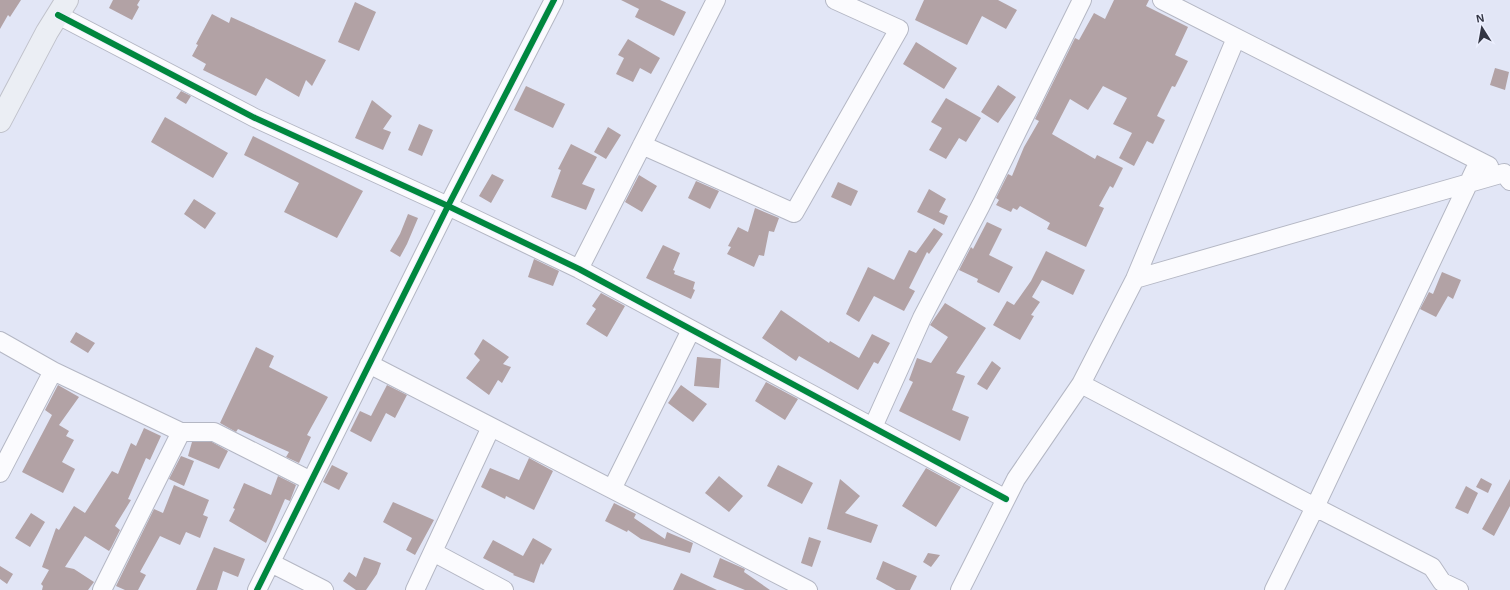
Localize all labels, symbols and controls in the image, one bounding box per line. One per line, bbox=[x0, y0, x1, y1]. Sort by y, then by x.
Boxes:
north arrow bbox=[1462, 8, 1502, 48]
text: N bbox=[1475, 12, 1485, 25]

